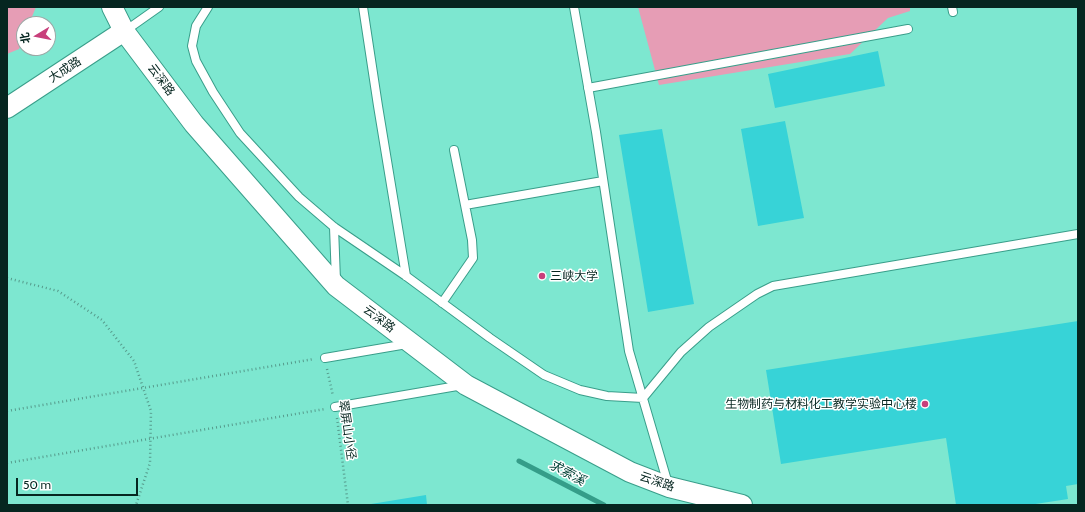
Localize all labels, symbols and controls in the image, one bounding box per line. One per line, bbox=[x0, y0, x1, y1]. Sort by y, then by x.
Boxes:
north arrow bbox=[16, 16, 56, 56]
text: 北 bbox=[17, 31, 33, 45]
street label: 大成路 bbox=[46, 54, 84, 86]
street label: 云深路 bbox=[144, 61, 178, 99]
place label: 三峡大学 bbox=[550, 269, 598, 283]
marker: 三峡大学 bbox=[537, 271, 547, 281]
street label: 云深路 bbox=[360, 302, 398, 336]
place label: 生物制药与材料化工教学实验中心楼 bbox=[725, 397, 917, 411]
street label: 翠屏山小径 bbox=[336, 399, 358, 461]
marker: 生物制药与材料化工教学实验中心楼 bbox=[920, 399, 930, 409]
water label: 求索溪 bbox=[546, 457, 588, 489]
street label: 云深路 bbox=[638, 469, 676, 495]
scale bar bbox=[18, 470, 140, 496]
text: 50 m bbox=[23, 477, 51, 492]

